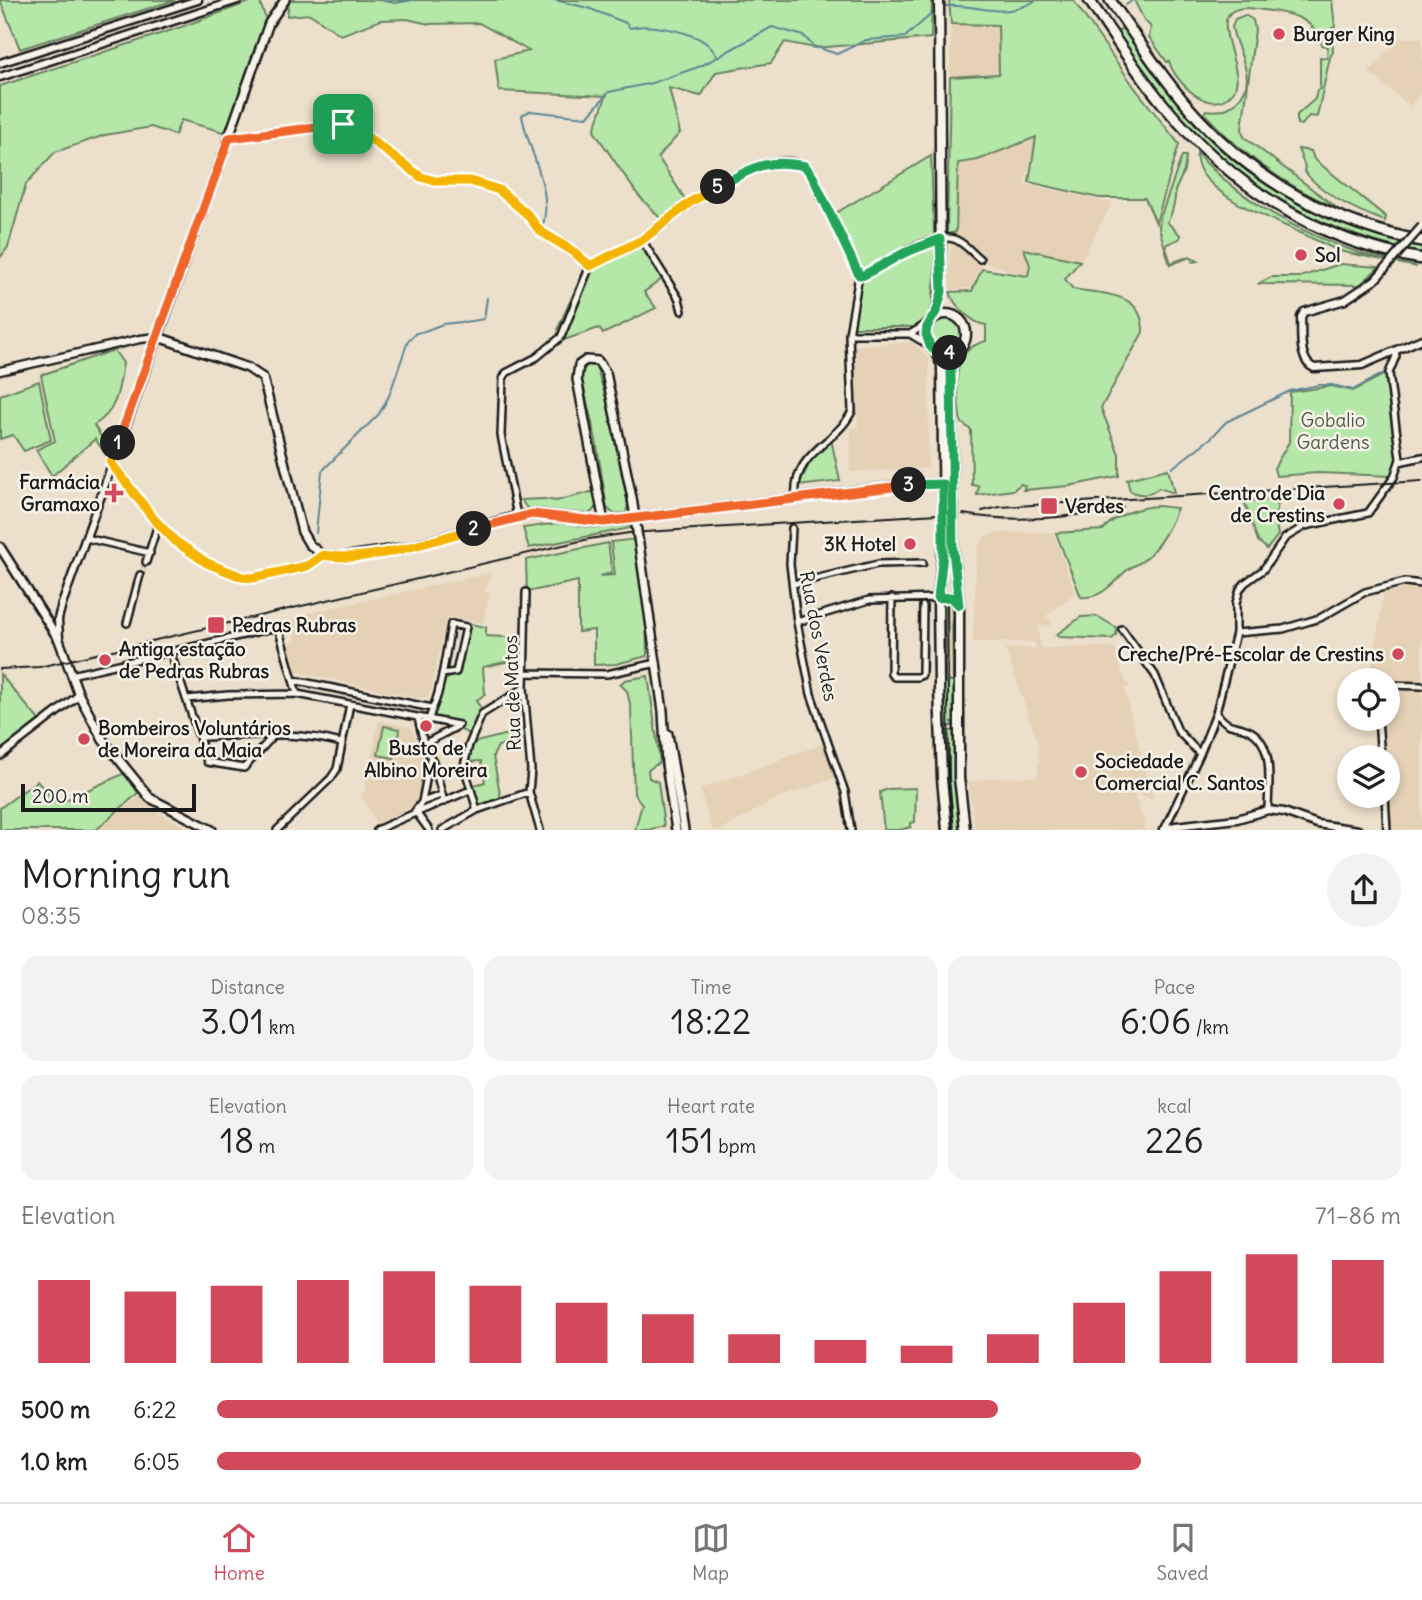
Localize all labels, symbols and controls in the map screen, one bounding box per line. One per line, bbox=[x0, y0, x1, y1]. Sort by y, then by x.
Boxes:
place label: Burger King bbox=[1293, 22, 1395, 46]
marker: Burger King bbox=[1271, 26, 1287, 42]
pin bbox=[313, 94, 373, 154]
icon: arrive bbox=[324, 105, 362, 143]
pin: 5 bbox=[700, 170, 736, 204]
text: 5 bbox=[712, 174, 723, 198]
place label: Sol bbox=[1315, 243, 1341, 267]
marker: Sol bbox=[1293, 247, 1309, 263]
pin: 4 bbox=[932, 336, 968, 370]
text: 4 bbox=[944, 340, 955, 364]
park label: Gobalio Gardens bbox=[1296, 408, 1370, 454]
pin: 1 bbox=[100, 426, 136, 460]
text: 1 bbox=[114, 430, 121, 454]
pin: 3 bbox=[892, 468, 926, 503]
place label: Farmácia Gramaxo bbox=[19, 470, 100, 516]
text: 3 bbox=[903, 472, 914, 496]
place label: Centro de Dia de Crestins bbox=[1208, 481, 1325, 527]
marker: Farmácia Gramaxo bbox=[106, 485, 122, 501]
place label: Verdes bbox=[1065, 494, 1124, 518]
marker: Verdes bbox=[1039, 496, 1059, 516]
marker: Centro de Dia de Crestins bbox=[1331, 496, 1347, 512]
pin: 2 bbox=[456, 512, 491, 546]
text: 2 bbox=[468, 516, 479, 540]
place label: 3K Hotel bbox=[824, 532, 896, 556]
marker: 3K Hotel bbox=[902, 536, 918, 552]
street label: Rua dos Verdes bbox=[795, 569, 843, 703]
place label: Pedras Rubras bbox=[232, 613, 357, 637]
marker: Pedras Rubras bbox=[206, 615, 226, 635]
street label: Rua de Matos bbox=[498, 635, 526, 751]
place label: Antiga estação de Pedras Rubras bbox=[119, 637, 269, 683]
place label: Creche/Pré-Escolar de Crestins bbox=[1117, 642, 1384, 666]
marker: Creche/Pré-Escolar de Crestins bbox=[1390, 646, 1406, 662]
marker: Antiga estação de Pedras Rubras bbox=[97, 652, 113, 668]
map controls bbox=[1337, 668, 1400, 808]
button: locate bbox=[1337, 668, 1400, 731]
place label: Bombeiros Voluntários de Moreira da Maia bbox=[98, 716, 291, 762]
marker: Busto de Albino Moreira bbox=[418, 718, 434, 734]
marker: Bombeiros Voluntários de Moreira da Maia bbox=[76, 731, 92, 747]
place label: Busto de Albino Moreira bbox=[364, 736, 488, 782]
button: layers bbox=[1337, 745, 1400, 808]
place label: Sociedade Comercial C. Santos bbox=[1095, 749, 1265, 795]
marker: Sociedade Comercial C. Santos bbox=[1073, 764, 1089, 780]
scale bar bbox=[21, 781, 196, 813]
text: 200 m bbox=[32, 784, 89, 808]
text: Morning run bbox=[21, 851, 231, 898]
button: share bbox=[1327, 853, 1401, 927]
text: 08:35 bbox=[21, 901, 81, 930]
text: Distance bbox=[211, 975, 285, 999]
text: Time bbox=[690, 975, 732, 999]
text: Pace bbox=[1154, 975, 1195, 999]
text: 3.01 bbox=[200, 999, 264, 1043]
text: 18:22 bbox=[671, 999, 751, 1043]
text: 6:06 bbox=[1120, 999, 1191, 1043]
text: km bbox=[264, 1015, 295, 1039]
text: /km bbox=[1191, 1015, 1229, 1039]
text: Elevation bbox=[209, 1094, 287, 1118]
text: Heart rate bbox=[667, 1094, 755, 1118]
text: kcal bbox=[1157, 1094, 1191, 1118]
text: 18 bbox=[220, 1118, 254, 1162]
text: 151 bbox=[666, 1118, 714, 1162]
text: 226 bbox=[1145, 1118, 1204, 1162]
text: m bbox=[254, 1134, 275, 1158]
text: bpm bbox=[714, 1134, 756, 1158]
text: Elevation bbox=[21, 1201, 115, 1230]
text: 71–86 m bbox=[1315, 1201, 1401, 1230]
text: 500 m bbox=[21, 1395, 90, 1424]
text: 6:22 bbox=[133, 1395, 177, 1424]
text: 1.0 km bbox=[21, 1447, 87, 1476]
text: 6:05 bbox=[133, 1447, 180, 1476]
tab: Home bbox=[213, 1519, 265, 1585]
tab: Map bbox=[692, 1519, 730, 1585]
tab: Saved bbox=[1157, 1519, 1209, 1585]

